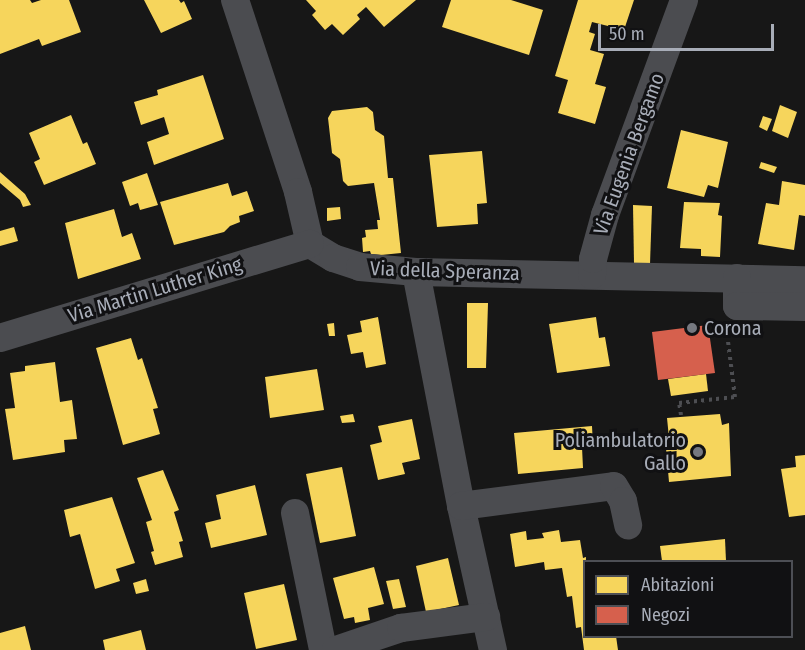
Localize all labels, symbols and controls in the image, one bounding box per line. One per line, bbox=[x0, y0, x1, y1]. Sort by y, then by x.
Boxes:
scale bar bbox=[601, 12, 776, 50]
text: 50 m bbox=[609, 23, 645, 45]
street label: Via Eugenia Bergamo bbox=[589, 70, 669, 238]
street label: Via Martin Luther King bbox=[65, 252, 245, 328]
street label: Via della Speranza bbox=[370, 256, 520, 286]
place label: Corona bbox=[704, 316, 762, 340]
marker: Corona bbox=[685, 321, 699, 335]
place label: Poliambulatorio Gallo bbox=[555, 428, 686, 475]
marker: Poliambulatorio Gallo bbox=[691, 445, 705, 459]
legend bbox=[583, 560, 793, 638]
text: Abitazioni bbox=[641, 574, 714, 596]
text: Negozi bbox=[641, 604, 690, 626]

